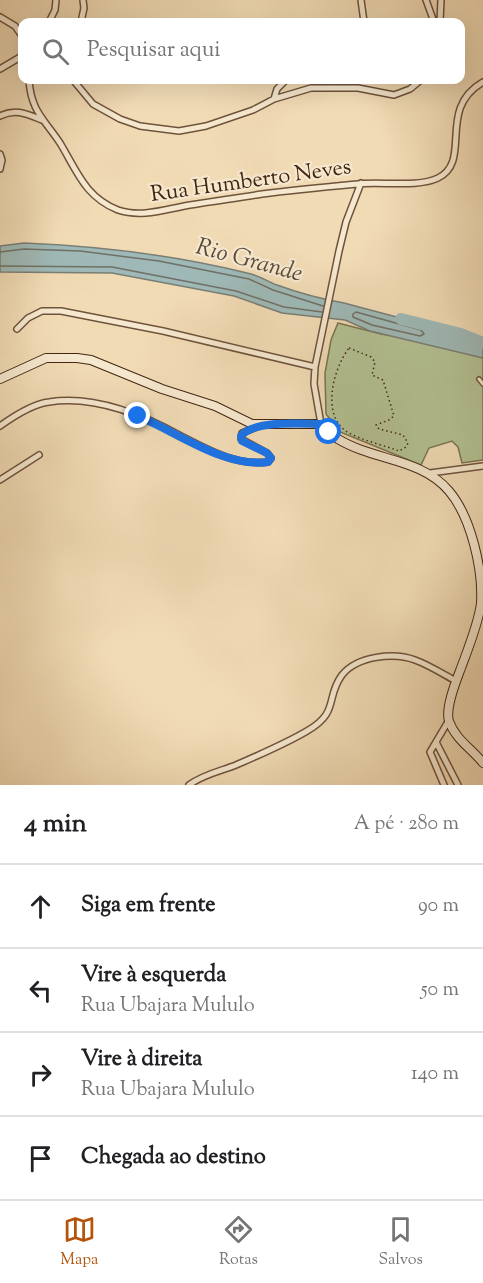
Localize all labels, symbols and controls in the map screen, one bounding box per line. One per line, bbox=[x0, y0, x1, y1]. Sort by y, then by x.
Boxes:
search box bbox=[18, 18, 465, 84]
icon: search bbox=[39, 35, 72, 68]
text: Pesquisar aqui bbox=[87, 35, 221, 67]
street label: Rua Humberto Neves bbox=[149, 152, 353, 212]
water label: Rio Grande bbox=[192, 230, 306, 292]
route end bbox=[124, 402, 150, 428]
route start bbox=[315, 418, 341, 444]
text: 4 min bbox=[24, 806, 87, 843]
text: A pé · 280 m bbox=[354, 810, 459, 839]
icon: ahead bbox=[24, 890, 57, 923]
text: Siga em frente bbox=[81, 890, 216, 922]
text: 90 m bbox=[418, 892, 459, 921]
text: Vire à esquerda bbox=[81, 960, 226, 992]
icon: left bbox=[24, 974, 57, 1007]
text: 50 m bbox=[421, 976, 459, 1005]
text: Rua Ubajara Mululo bbox=[81, 992, 255, 1021]
text: Vire à direita bbox=[81, 1044, 203, 1076]
icon: right bbox=[24, 1058, 57, 1091]
text: 140 m bbox=[411, 1060, 459, 1089]
text: Rua Ubajara Mululo bbox=[81, 1076, 255, 1105]
icon: arrive bbox=[24, 1142, 57, 1175]
text: Chegada ao destino bbox=[81, 1142, 266, 1174]
tab: Mapa bbox=[60, 1213, 98, 1272]
tab: Rotas bbox=[219, 1213, 258, 1272]
tab: Salvos bbox=[379, 1213, 423, 1272]

